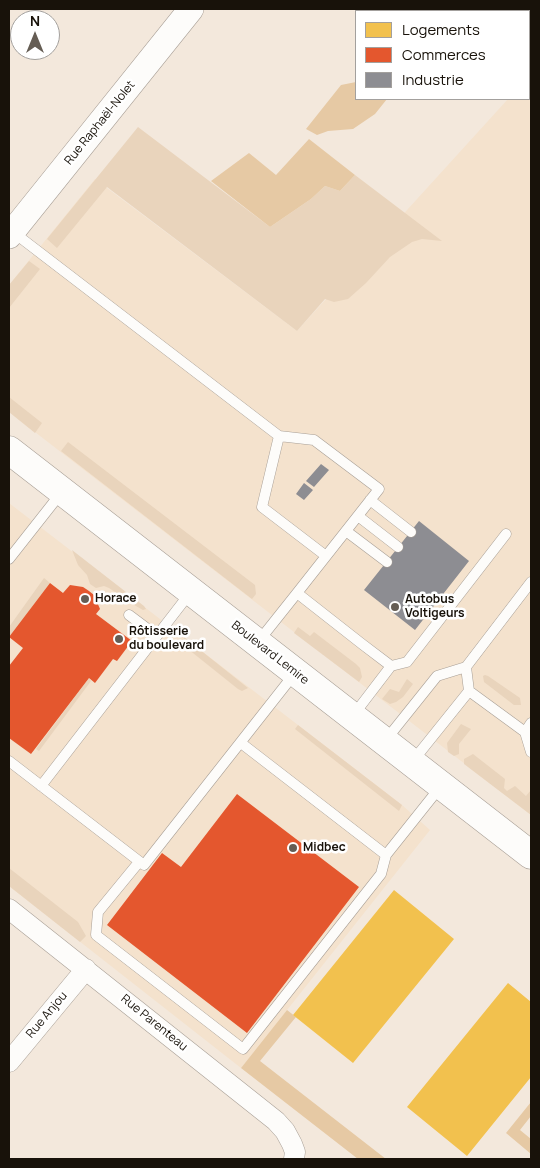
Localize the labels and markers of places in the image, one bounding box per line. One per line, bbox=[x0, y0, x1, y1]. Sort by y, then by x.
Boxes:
place label: Horace bbox=[95, 592, 137, 606]
marker: Horace bbox=[79, 593, 91, 605]
place label: Autobus Voltigeurs bbox=[405, 593, 464, 621]
marker: Autobus Voltigeurs bbox=[389, 601, 401, 613]
place label: Rôtisserie du boulevard bbox=[129, 625, 204, 653]
marker: Rôtisserie du boulevard bbox=[113, 633, 125, 645]
place label: Midbec bbox=[303, 841, 346, 855]
marker: Midbec bbox=[287, 842, 299, 854]

